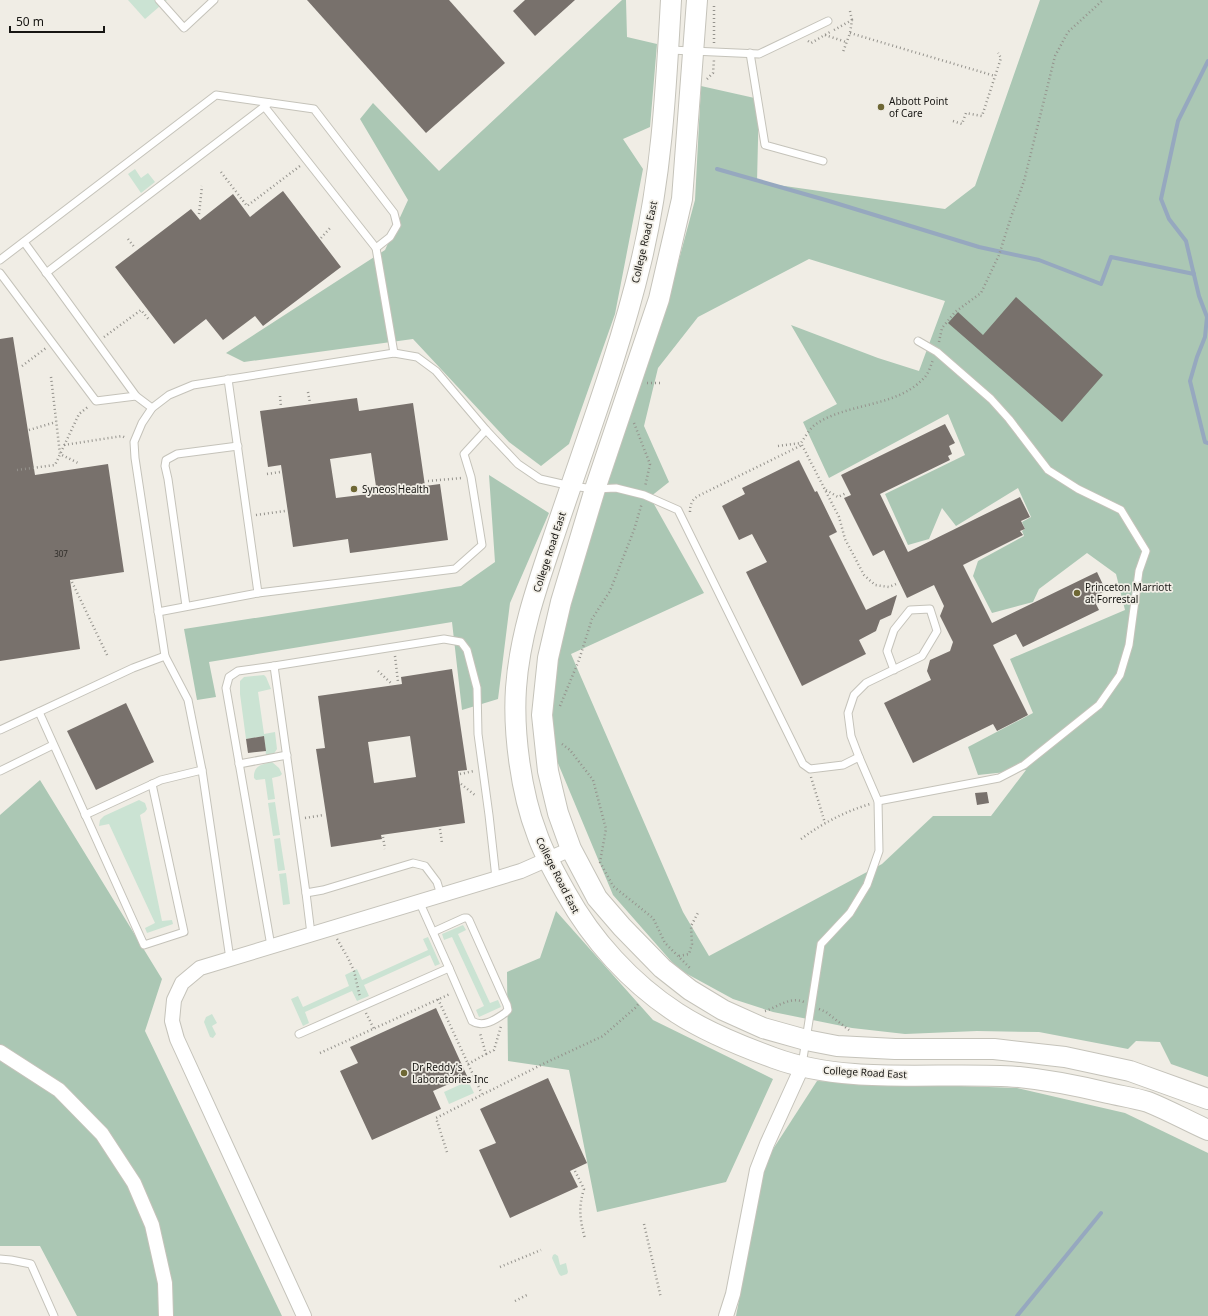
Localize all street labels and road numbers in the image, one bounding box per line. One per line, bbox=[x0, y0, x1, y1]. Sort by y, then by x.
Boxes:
street label: College Road East bbox=[628, 199, 660, 284]
street label: College Road East bbox=[529, 510, 569, 594]
street label: College Road East bbox=[533, 835, 583, 916]
street label: College Road East bbox=[823, 1063, 908, 1081]

